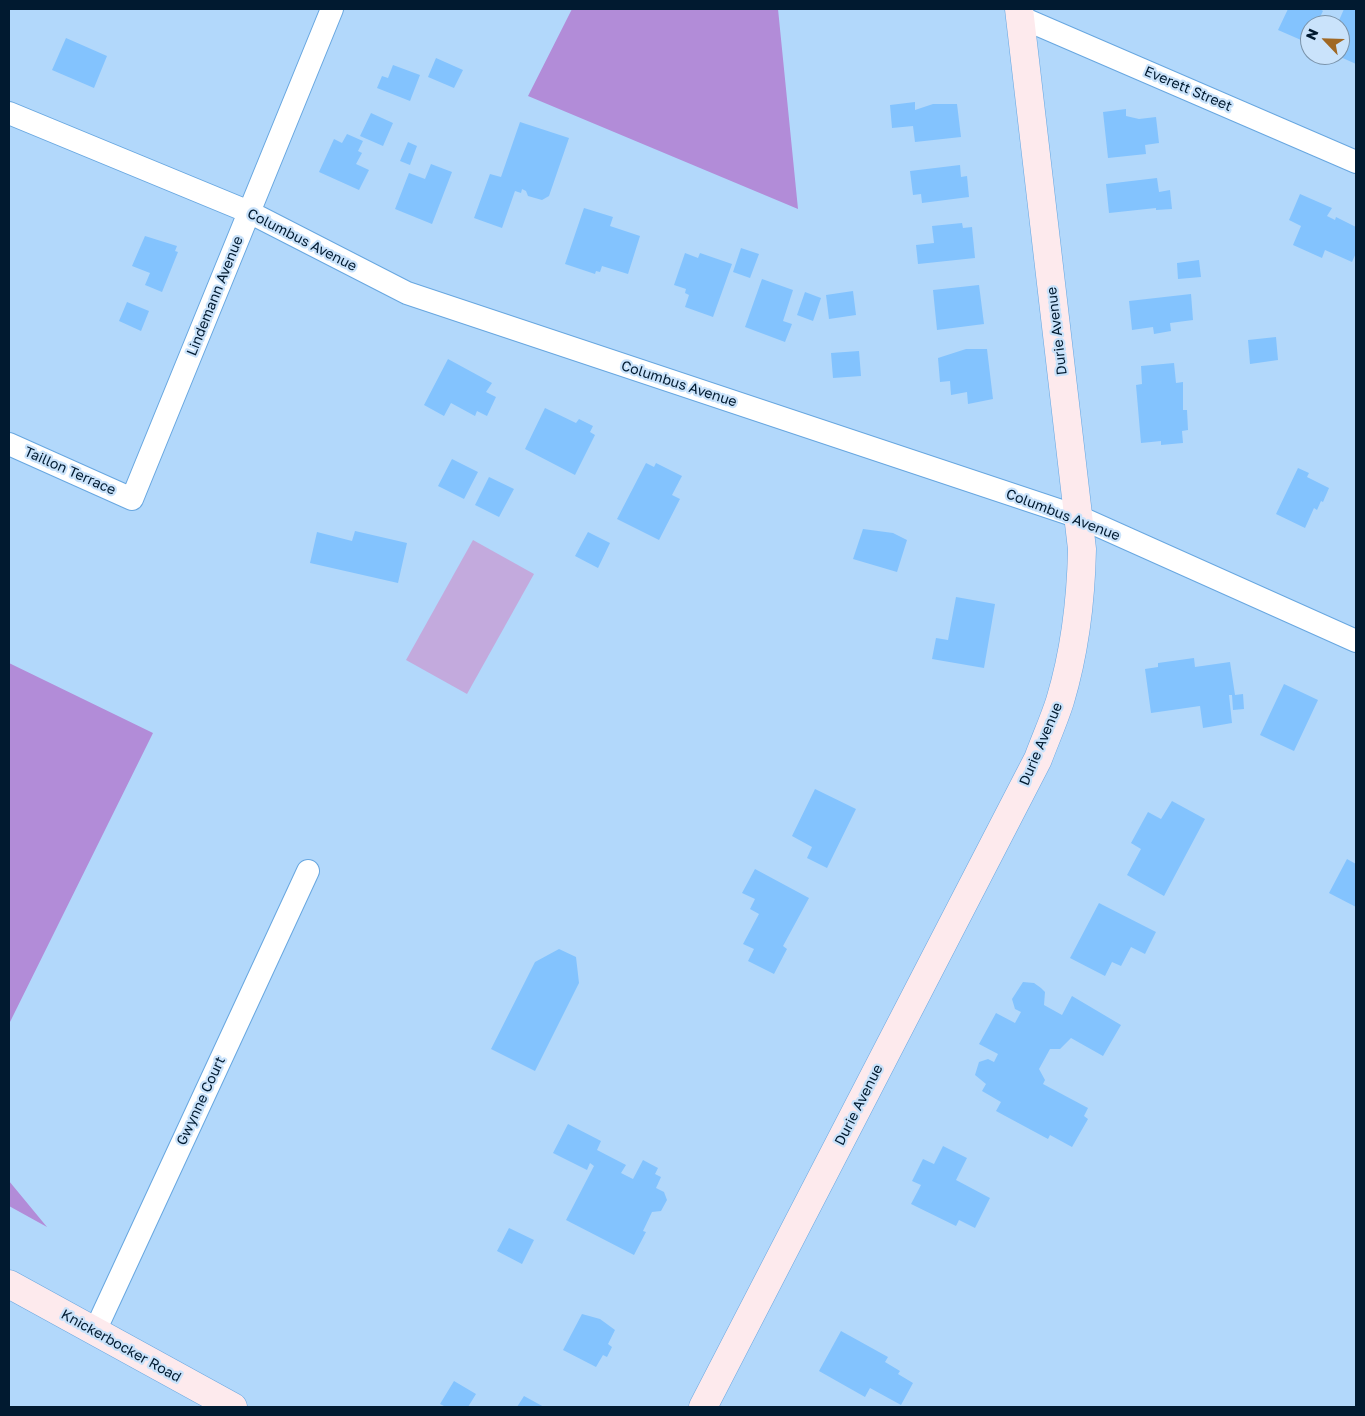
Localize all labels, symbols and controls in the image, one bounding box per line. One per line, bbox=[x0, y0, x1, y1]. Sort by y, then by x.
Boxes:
north arrow bbox=[1300, 15, 1350, 65]
text: N bbox=[1302, 26, 1322, 42]
street label: Everett Street bbox=[1142, 63, 1234, 115]
street label: Columbus Avenue bbox=[244, 205, 360, 275]
street label: Lindemann Avenue bbox=[183, 234, 247, 358]
street label: Durie Avenue bbox=[1043, 286, 1071, 376]
street label: Columbus Avenue bbox=[619, 357, 739, 411]
street label: Taillon Terrace bbox=[22, 443, 118, 499]
street label: Columbus Avenue bbox=[1004, 486, 1122, 544]
street label: Durie Avenue bbox=[1016, 700, 1066, 788]
street label: Gwynne Court bbox=[173, 1054, 229, 1148]
street label: Durie Avenue bbox=[831, 1062, 887, 1148]
street label: Knickerbocker Road bbox=[58, 1306, 184, 1386]

